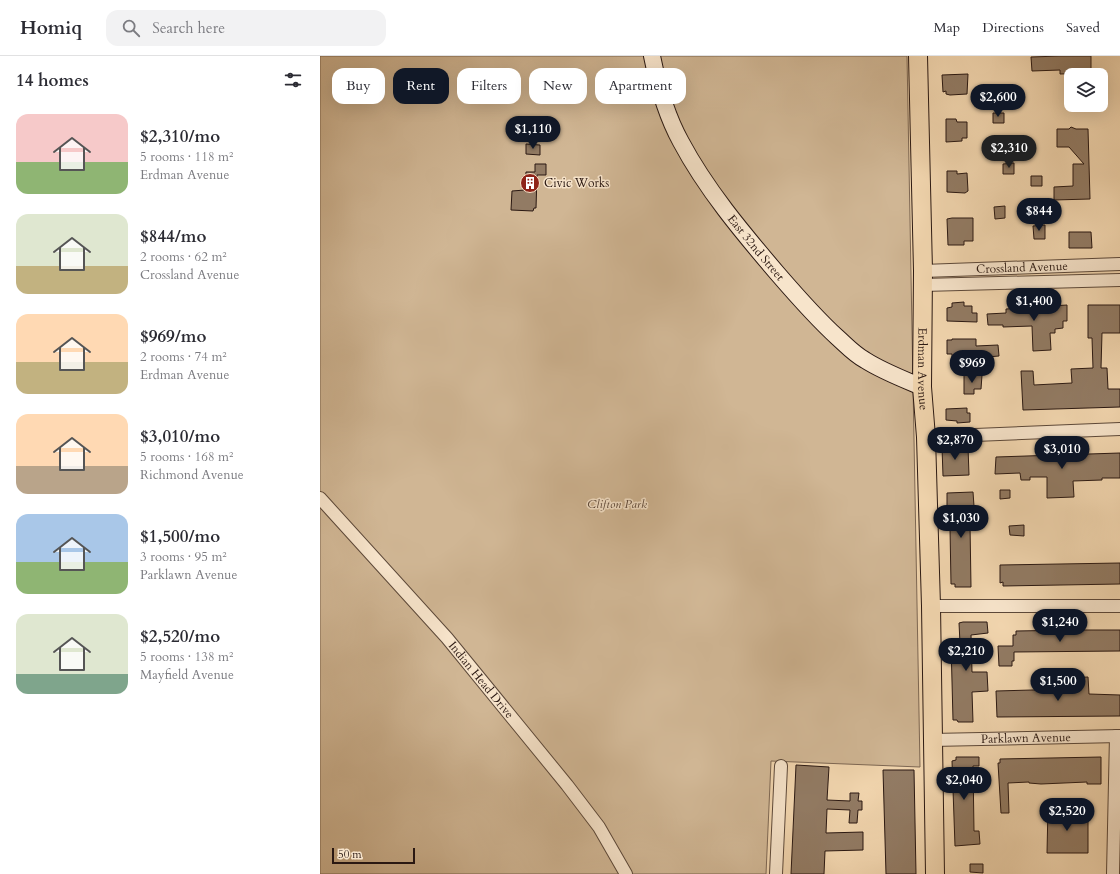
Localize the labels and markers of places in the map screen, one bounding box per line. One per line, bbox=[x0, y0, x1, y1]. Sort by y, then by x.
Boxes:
pin: $2,600 bbox=[965, 84, 1031, 118]
pin: $1,110 bbox=[500, 116, 566, 150]
pin: $2,310 bbox=[976, 135, 1042, 169]
building icon: Civic Works bbox=[519, 172, 541, 194]
place label: Civic Works bbox=[544, 175, 609, 191]
pin: $844 bbox=[1015, 198, 1063, 232]
pin: $1,400 bbox=[1001, 288, 1067, 322]
pin: $969 bbox=[948, 350, 996, 384]
pin: $2,870 bbox=[922, 427, 988, 461]
pin: $3,010 bbox=[1029, 436, 1095, 470]
pin: $1,030 bbox=[928, 505, 994, 539]
pin: $1,240 bbox=[1027, 609, 1093, 643]
pin: $2,210 bbox=[933, 638, 999, 672]
pin: $1,500 bbox=[1025, 668, 1091, 702]
pin: $2,040 bbox=[931, 767, 997, 801]
pin: $2,520 bbox=[1034, 798, 1100, 832]

